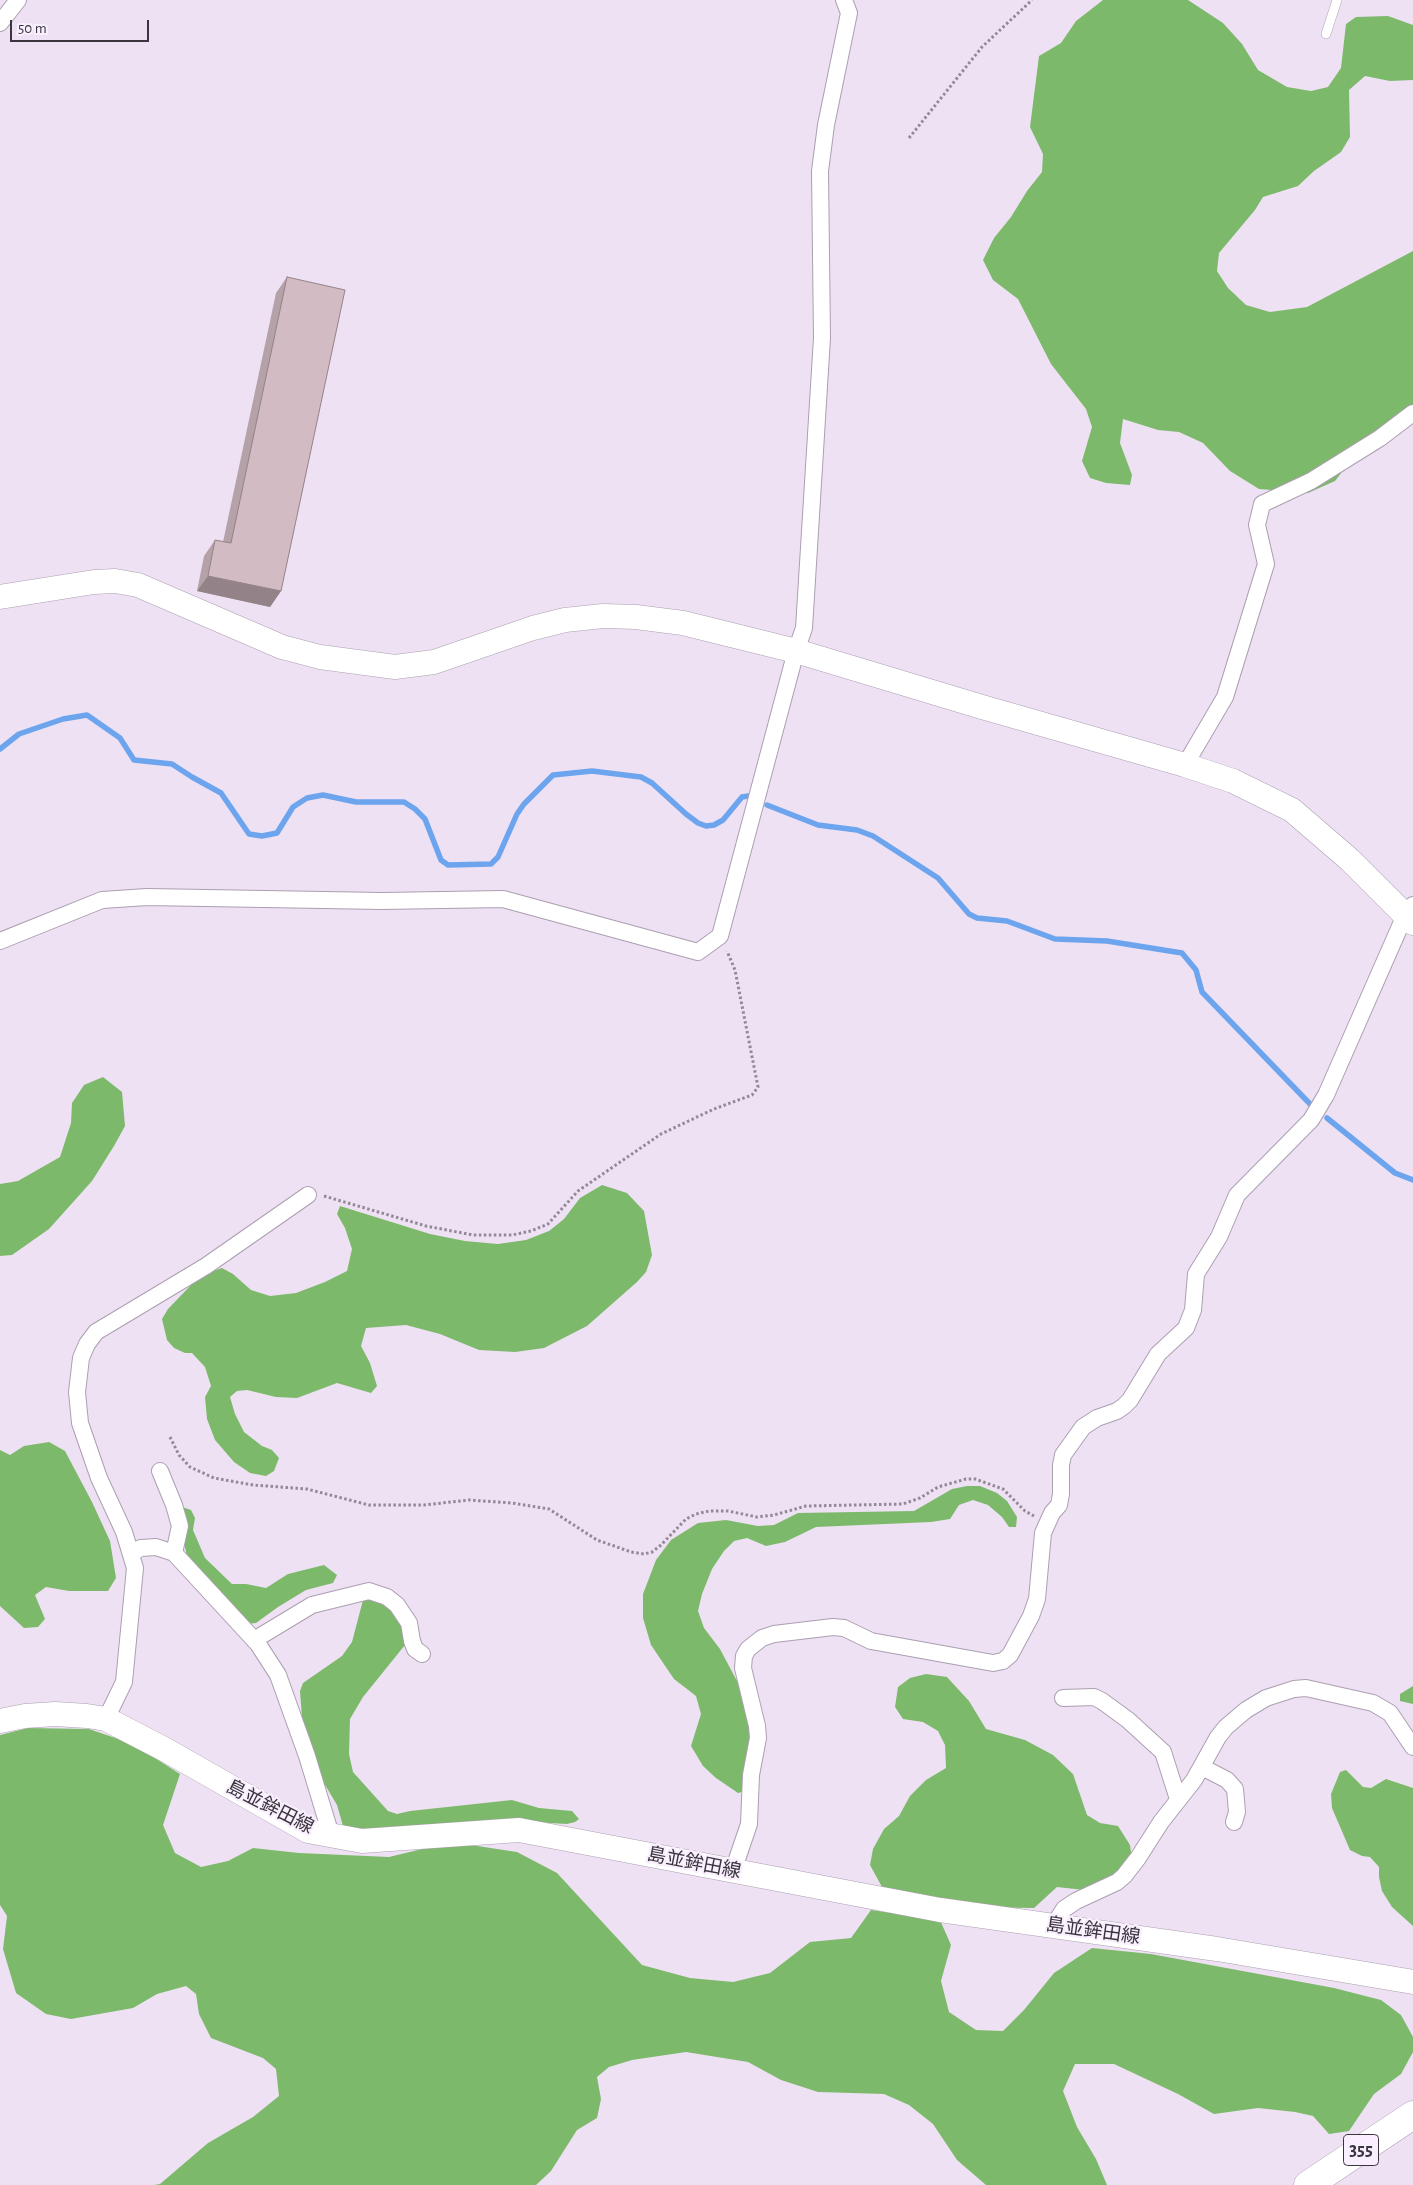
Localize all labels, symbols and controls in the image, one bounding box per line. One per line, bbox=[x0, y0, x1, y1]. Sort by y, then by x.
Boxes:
scale bar bbox=[12, 10, 151, 42]
text: 50 m bbox=[18, 21, 47, 36]
street label: 島並鉾田線 bbox=[223, 1775, 317, 1839]
street label: 島並鉾田線 bbox=[645, 1843, 743, 1883]
street label: 島並鉾田線 bbox=[1044, 1913, 1142, 1949]
road number: 355 bbox=[1344, 2134, 1378, 2166]

